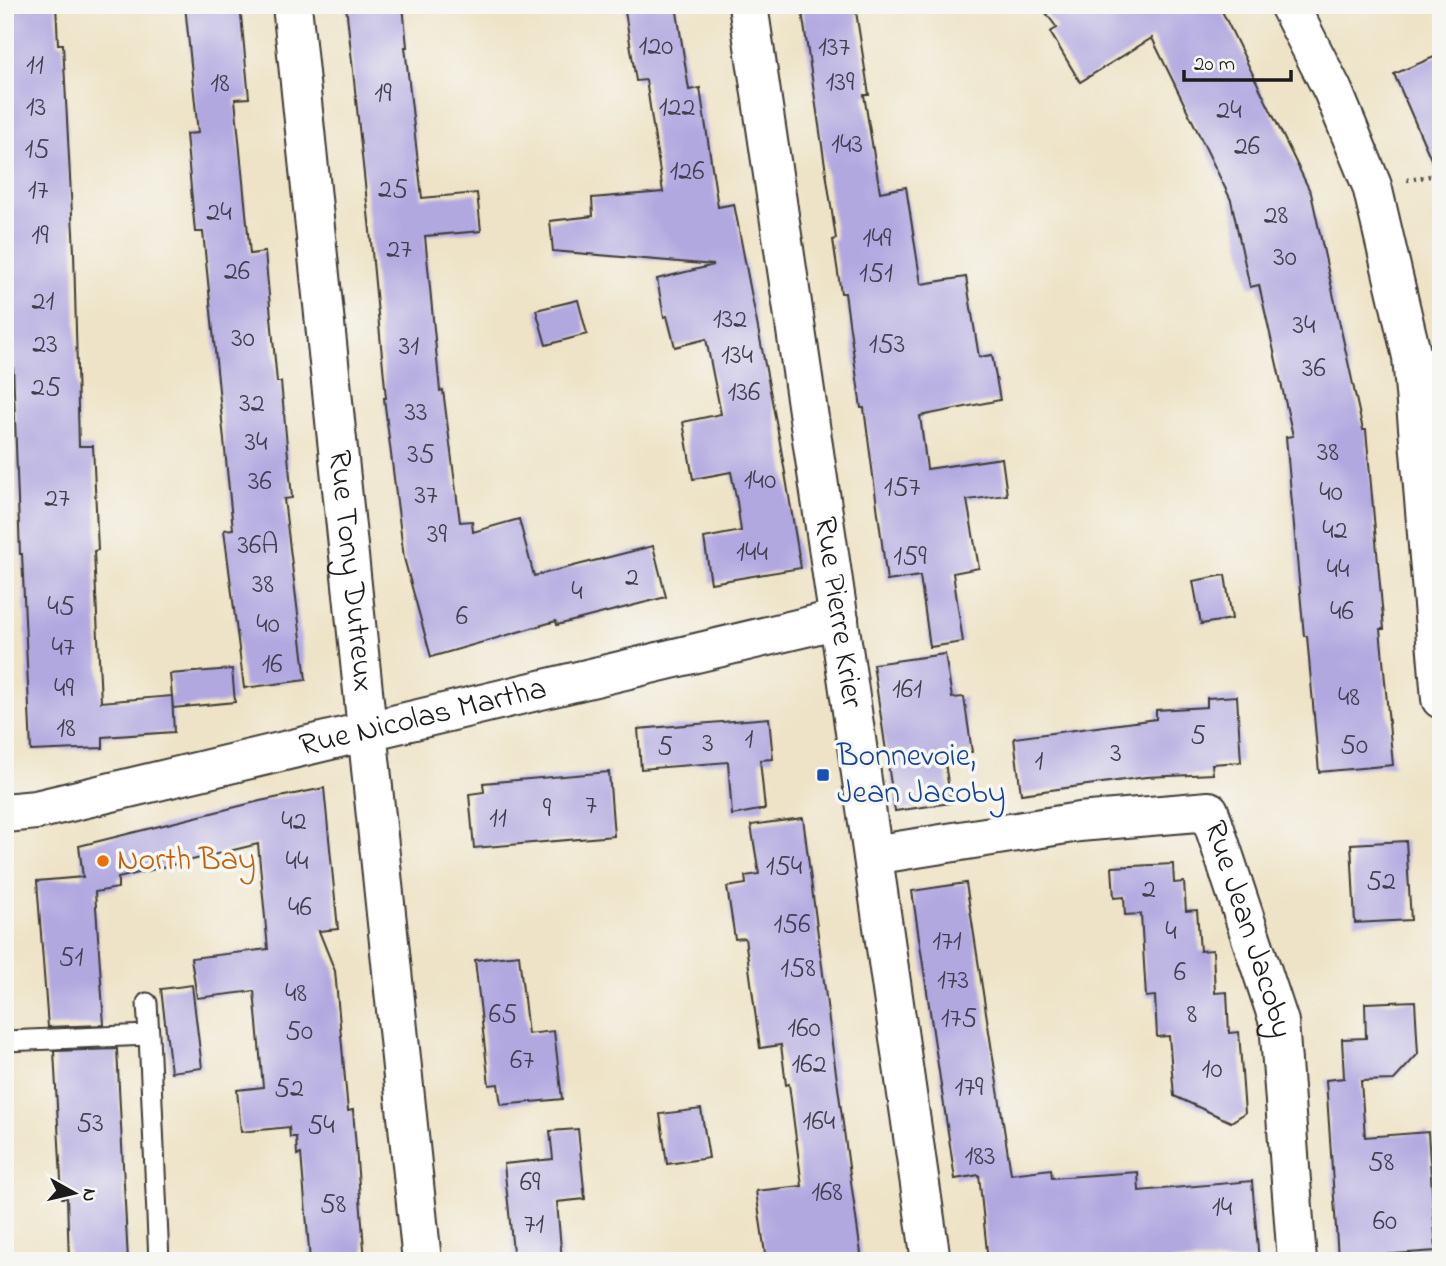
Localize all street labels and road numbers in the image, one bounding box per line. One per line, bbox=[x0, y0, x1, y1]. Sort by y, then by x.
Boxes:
street label: Rue Tony Dutreux bbox=[315, 448, 386, 694]
street label: Rue Pierre Krier bbox=[800, 514, 875, 711]
street label: Rue Nicolas Martha bbox=[295, 666, 551, 770]
street label: Rue Jean Jacoby bbox=[1190, 815, 1304, 1040]

